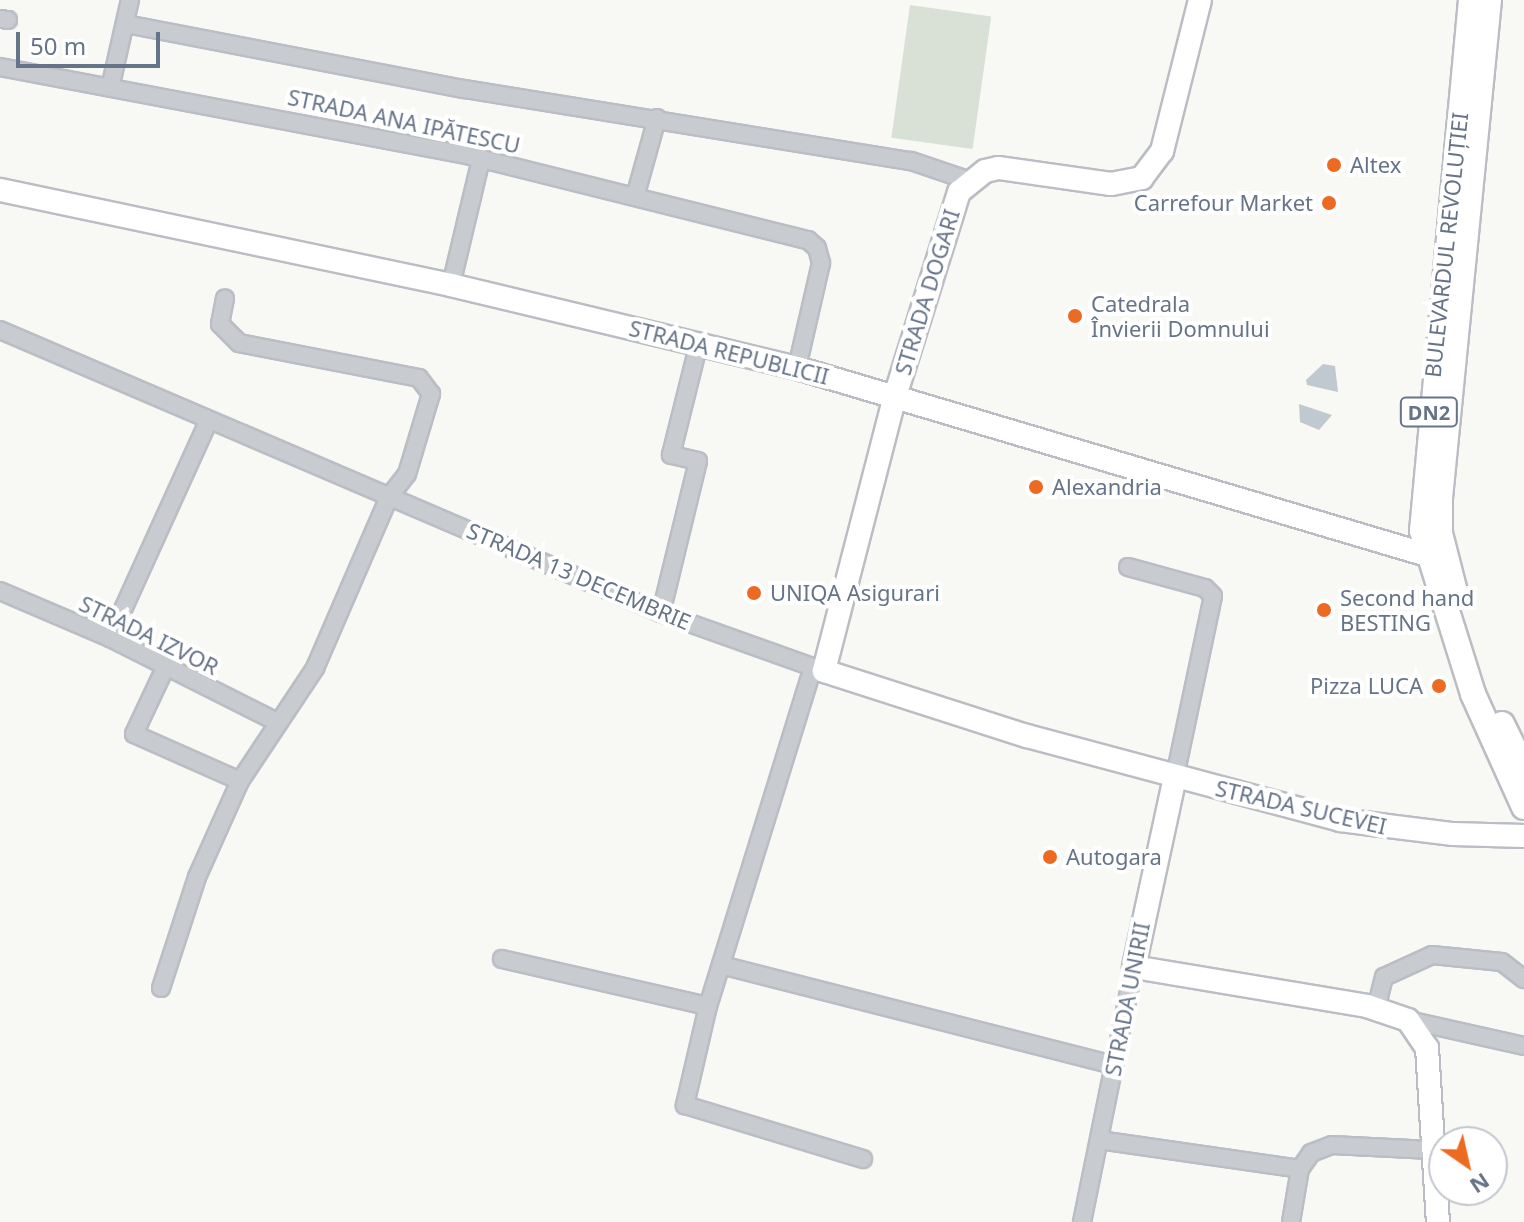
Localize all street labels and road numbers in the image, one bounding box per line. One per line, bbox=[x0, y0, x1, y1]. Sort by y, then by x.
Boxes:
street label: STRADA ANA IPĂTESCU bbox=[285, 83, 523, 159]
street label: BULEVARDUL REVOLUȚIEI bbox=[1419, 111, 1473, 379]
street label: STRADA DOGARI bbox=[889, 206, 965, 378]
street label: STRADA REPUBLICII bbox=[626, 314, 832, 390]
road number: DN2 bbox=[1399, 396, 1459, 428]
street label: STRADA 13 DECEMBRIE bbox=[463, 517, 695, 635]
street label: STRADA IZVOR bbox=[75, 590, 223, 680]
street label: STRADA SUCEVEI bbox=[1213, 774, 1389, 840]
street label: STRADA UNIRII bbox=[1099, 920, 1155, 1078]

